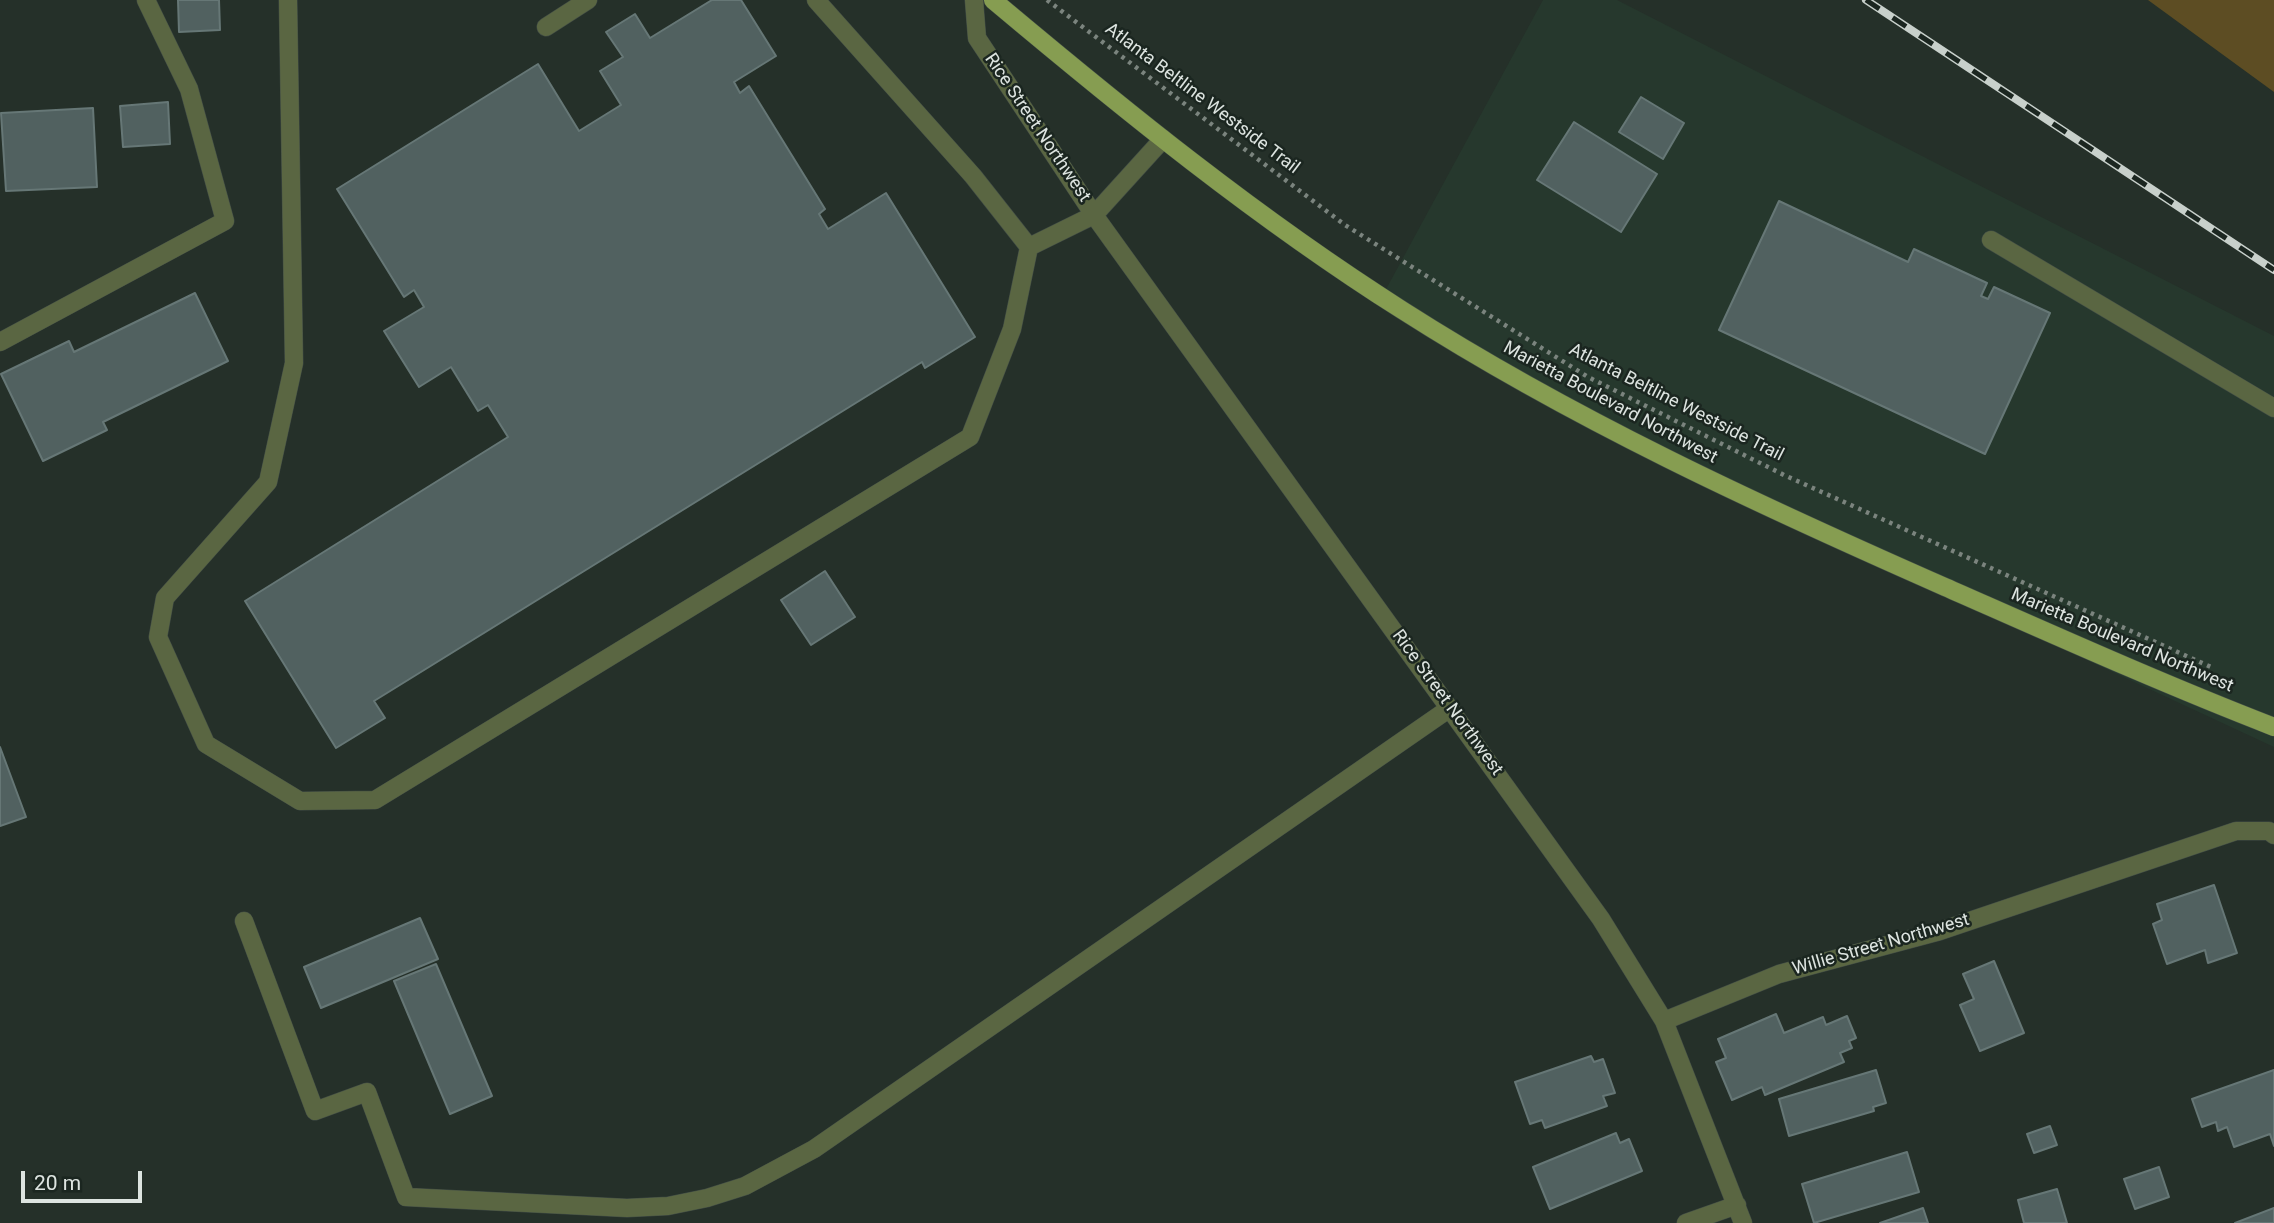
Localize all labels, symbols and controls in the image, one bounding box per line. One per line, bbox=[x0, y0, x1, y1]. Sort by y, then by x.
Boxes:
street label: Atlanta Beltline Westside Trail bbox=[1100, 19, 1304, 179]
street label: Rice Street Northwest bbox=[979, 50, 1095, 206]
street label: Marietta Boulevard Northwest bbox=[1499, 337, 1721, 469]
street label: Atlanta Beltline Westside Trail bbox=[1565, 339, 1787, 467]
street label: Marietta Boulevard Northwest bbox=[2008, 584, 2236, 698]
street label: Rice Street Northwest bbox=[1387, 626, 1507, 780]
street label: Willie Street Northwest bbox=[1790, 909, 1972, 981]
scale bar bbox=[24, 1156, 145, 1200]
text: 20 m bbox=[34, 1171, 81, 1195]

